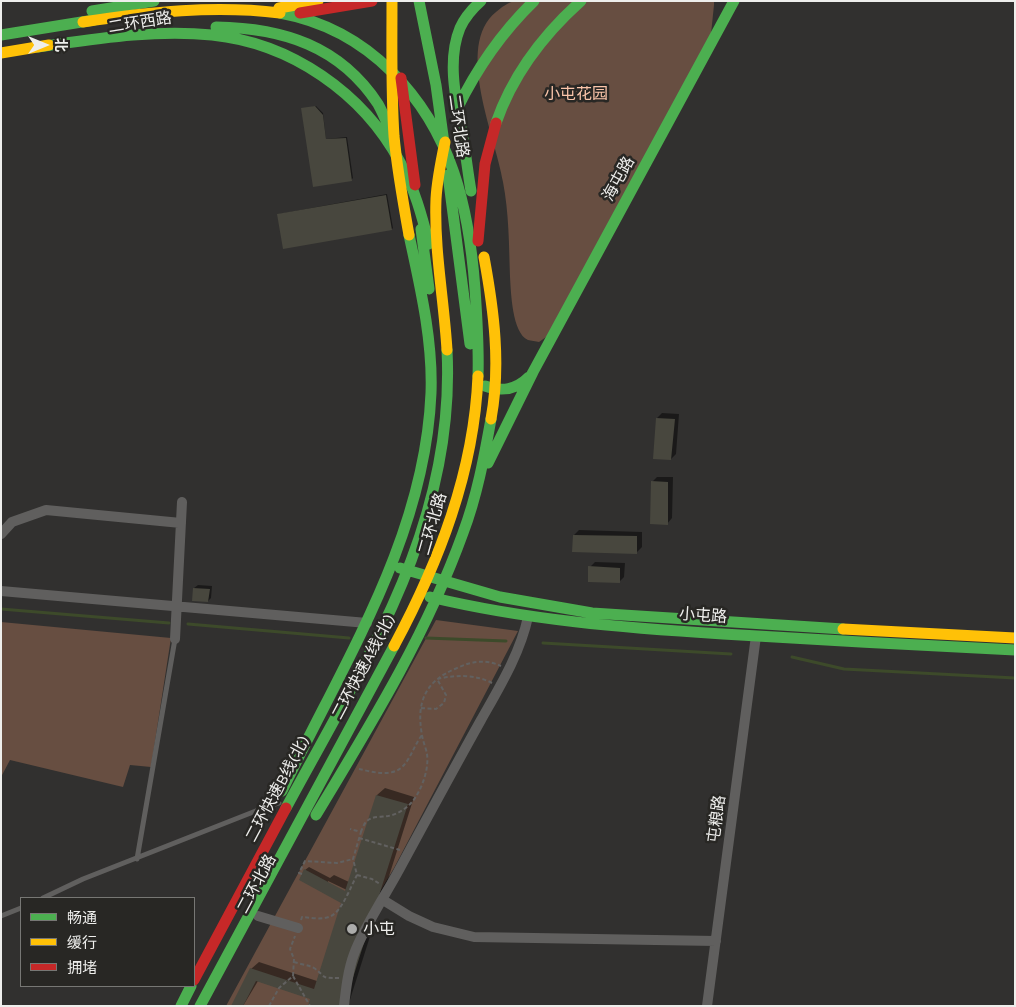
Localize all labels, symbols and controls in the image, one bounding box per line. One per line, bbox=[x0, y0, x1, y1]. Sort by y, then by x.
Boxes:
street label: 二环西路 bbox=[107, 9, 173, 37]
north arrow bbox=[20, 20, 70, 70]
text: 北 bbox=[52, 38, 69, 52]
park label: 小屯花园 bbox=[544, 84, 608, 104]
street label: 二环北路 bbox=[444, 93, 472, 159]
street label: 海屯路 bbox=[599, 153, 639, 205]
street label: 二环北路 bbox=[415, 491, 451, 557]
street label: 小屯路 bbox=[678, 605, 728, 627]
street label: 二环快速A线(北) bbox=[328, 611, 400, 723]
street label: 二环快速B线(北) bbox=[242, 733, 314, 845]
street label: 屯粮路 bbox=[704, 794, 730, 844]
street label: 二环北路 bbox=[234, 851, 280, 917]
legend bbox=[20, 897, 195, 987]
text: 畅通 bbox=[67, 909, 97, 927]
place label: 小屯 bbox=[363, 919, 395, 939]
marker: 小屯 bbox=[345, 922, 359, 936]
text: 缓行 bbox=[67, 934, 97, 952]
text: 拥堵 bbox=[67, 959, 97, 977]

